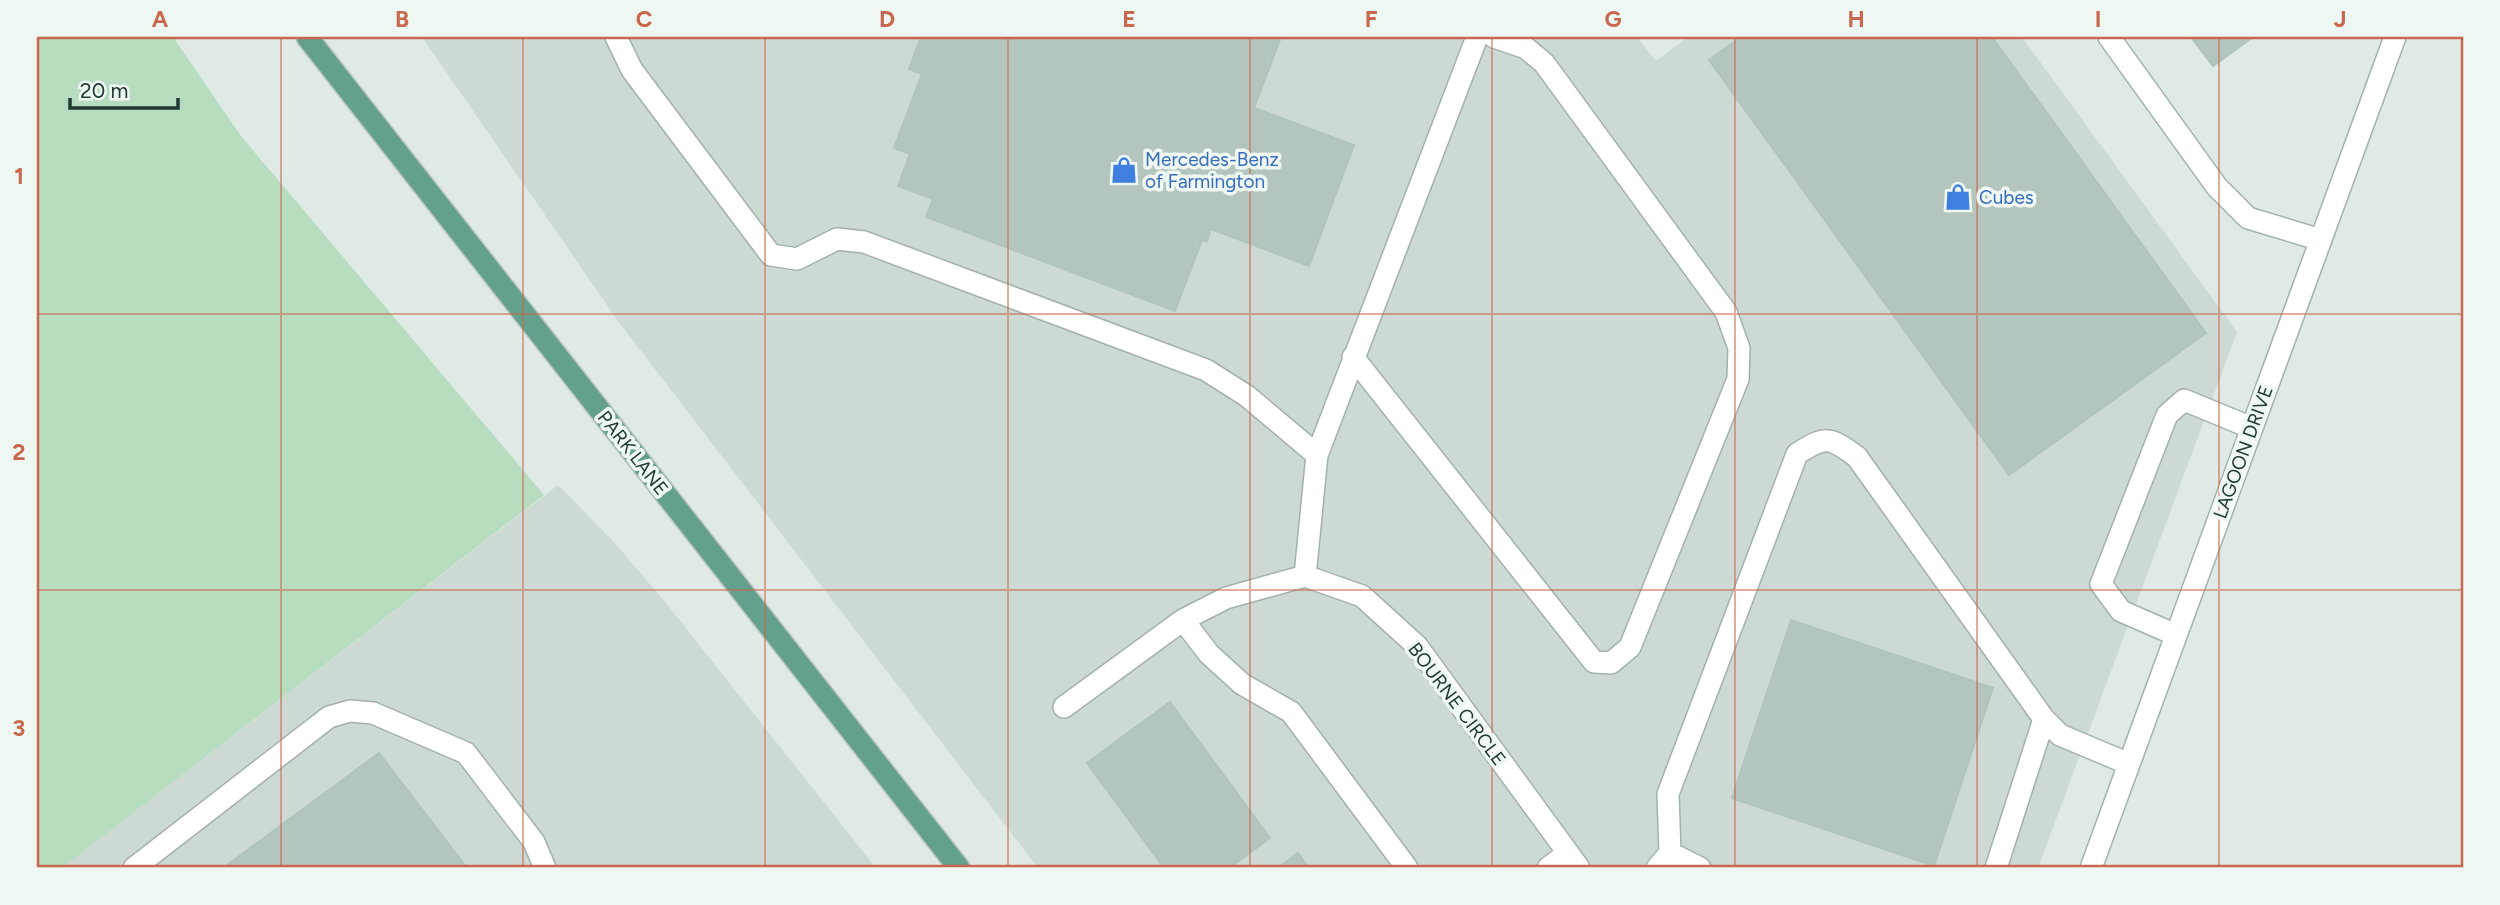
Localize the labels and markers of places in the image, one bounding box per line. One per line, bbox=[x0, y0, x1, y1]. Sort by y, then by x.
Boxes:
place label: Mercedes-Benz of Farmington bbox=[1145, 148, 1279, 193]
shop icon: Mercedes-Benz of Farmington bbox=[1109, 155, 1139, 185]
shop icon: Cubes bbox=[1943, 182, 1973, 212]
place label: Cubes bbox=[1979, 186, 2034, 209]

